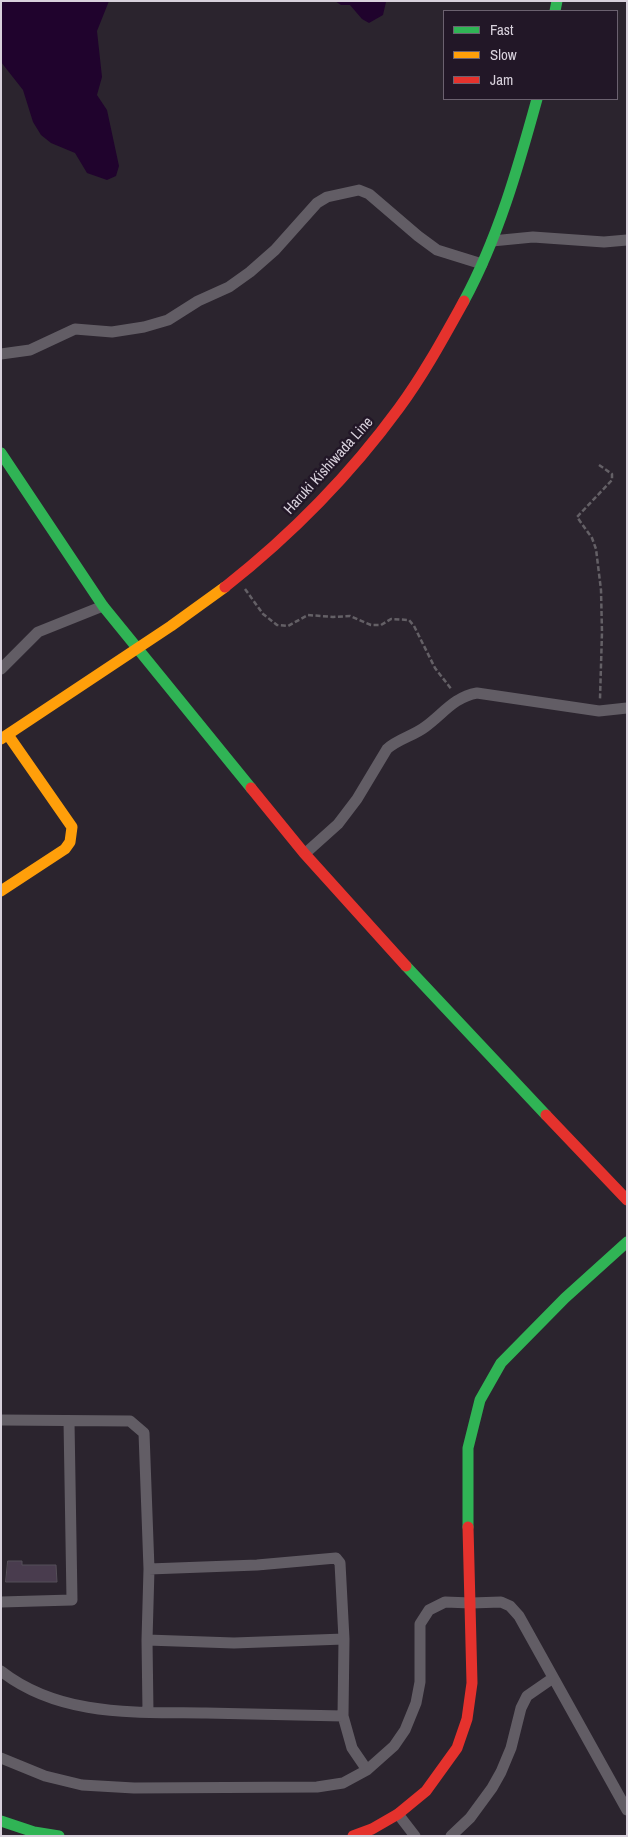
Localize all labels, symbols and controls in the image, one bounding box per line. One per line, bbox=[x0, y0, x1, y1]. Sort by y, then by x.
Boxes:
legend bbox=[443, 10, 618, 100]
text: Fast bbox=[490, 19, 513, 40]
text: Slow bbox=[490, 44, 517, 65]
text: Jam bbox=[490, 69, 513, 90]
street label: Haruki Kishiwada Line bbox=[281, 414, 377, 518]

